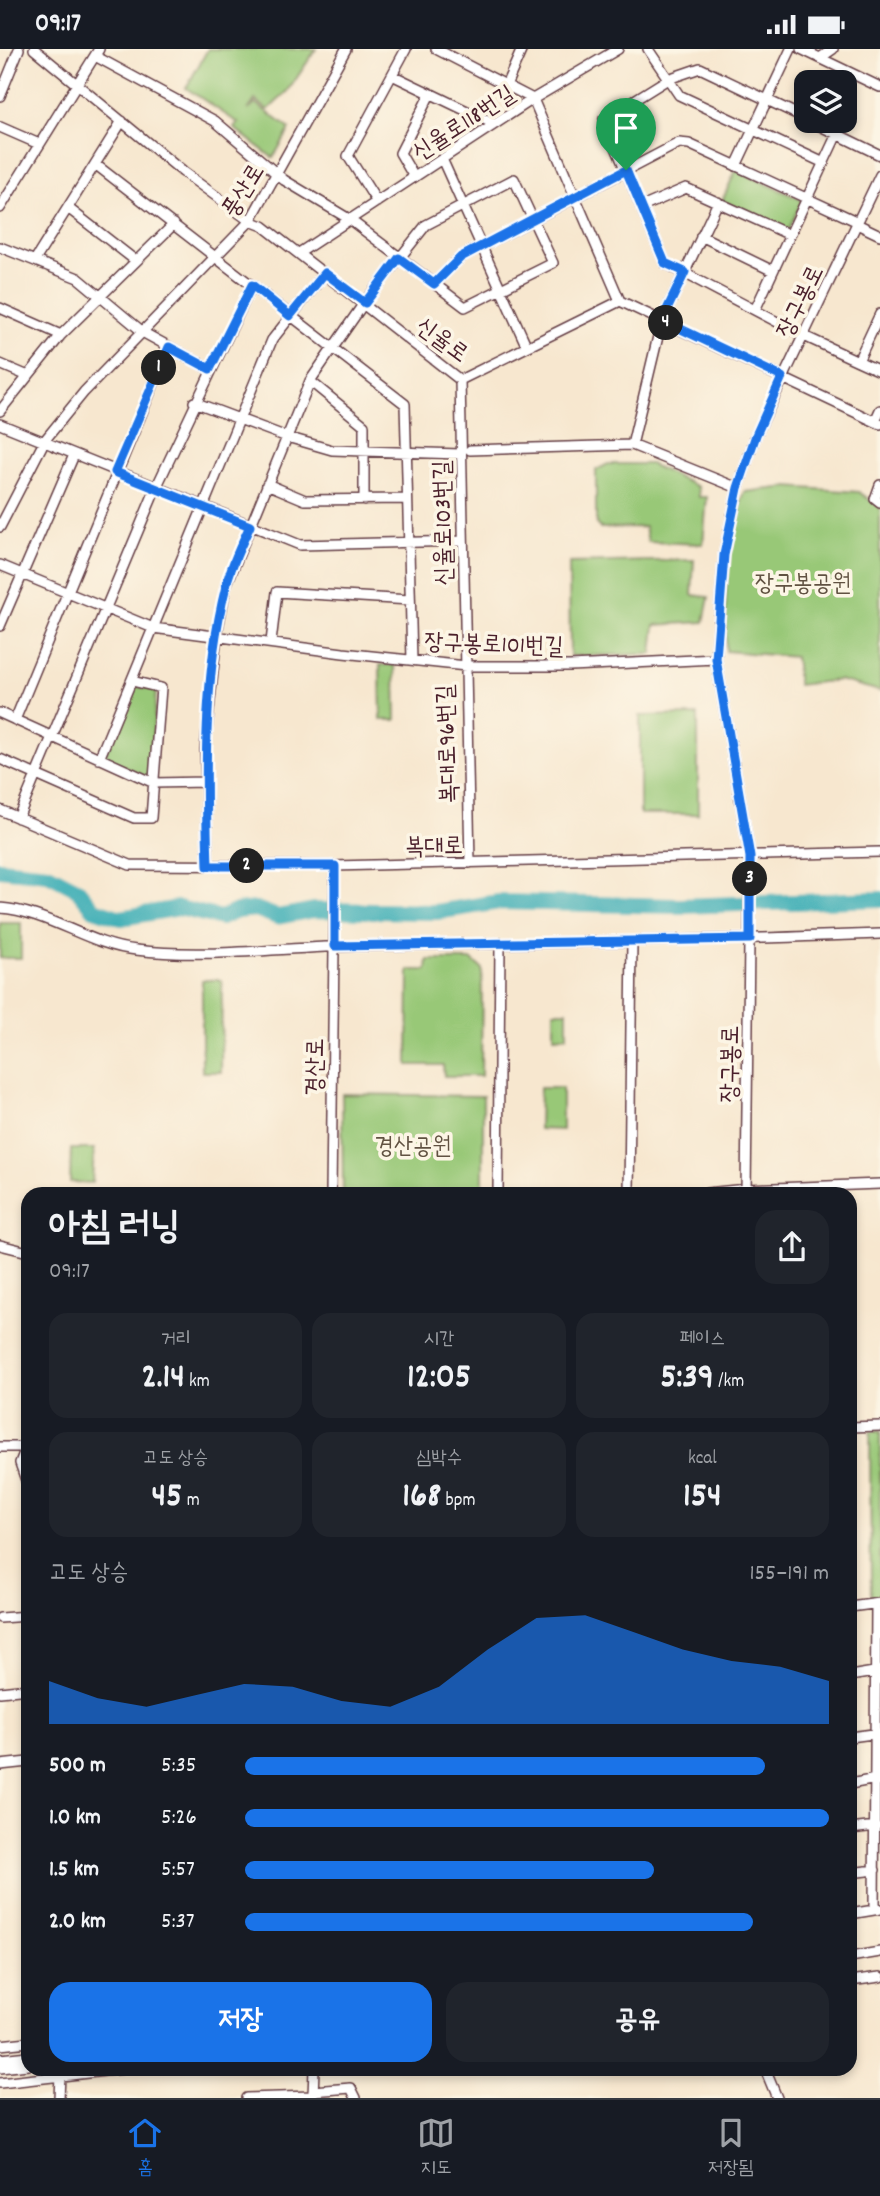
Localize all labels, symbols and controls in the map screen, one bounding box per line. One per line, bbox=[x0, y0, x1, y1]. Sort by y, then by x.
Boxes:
text: 09:17 bbox=[35, 6, 81, 43]
map controls bbox=[794, 70, 857, 133]
button: layers bbox=[794, 70, 857, 133]
street label: 신율로118번길 bbox=[406, 78, 523, 171]
pin bbox=[596, 98, 656, 170]
icon: arrive bbox=[607, 109, 645, 147]
street label: 풍산로 bbox=[215, 158, 274, 225]
street label: 장구봉로 bbox=[769, 260, 834, 344]
pin: 4 bbox=[648, 305, 684, 341]
text: 4 bbox=[662, 309, 669, 336]
street label: 신율로 bbox=[408, 311, 475, 372]
pin: 1 bbox=[142, 351, 176, 385]
text: 1 bbox=[156, 354, 161, 381]
street label: 신율로103번길 bbox=[427, 460, 463, 586]
park label: 장구봉공원 bbox=[755, 568, 851, 602]
street label: 장구봉로101번길 bbox=[424, 627, 564, 665]
street label: 복대로96번길 bbox=[430, 684, 468, 804]
street label: 복대로 bbox=[405, 830, 463, 866]
pin: 2 bbox=[230, 849, 264, 883]
text: 2 bbox=[242, 852, 251, 879]
pin: 3 bbox=[732, 861, 768, 897]
text: 3 bbox=[745, 865, 754, 892]
street label: 장구봉로 bbox=[714, 1025, 750, 1103]
street label: 경산로 bbox=[299, 1038, 335, 1096]
park label: 경산공원 bbox=[374, 1131, 452, 1165]
text: 아침 러닝 bbox=[49, 1202, 180, 1257]
button: share bbox=[755, 1210, 829, 1284]
text: 09:17 bbox=[49, 1256, 90, 1289]
text: 거리 bbox=[160, 1327, 191, 1354]
text: 시간 bbox=[424, 1327, 454, 1354]
text: 페이스 bbox=[679, 1327, 725, 1354]
text: 2.14 bbox=[141, 1354, 185, 1404]
text: 12:05 bbox=[407, 1354, 471, 1404]
text: 5:39 bbox=[660, 1354, 714, 1404]
text: km bbox=[185, 1369, 210, 1396]
text: /km bbox=[714, 1369, 744, 1396]
text: 고도 상승 bbox=[143, 1446, 208, 1473]
text: 심박수 bbox=[416, 1446, 462, 1473]
text: kcal bbox=[688, 1446, 717, 1473]
text: 45 bbox=[152, 1473, 182, 1523]
text: 168 bbox=[402, 1473, 441, 1523]
text: 154 bbox=[683, 1473, 722, 1523]
text: m bbox=[182, 1488, 200, 1515]
text: bpm bbox=[441, 1488, 476, 1515]
text: 고도 상승 bbox=[49, 1558, 128, 1591]
text: 155–191 m bbox=[750, 1558, 829, 1591]
text: 500 m bbox=[49, 1750, 106, 1783]
text: 5:35 bbox=[161, 1750, 196, 1783]
text: 1.0 km bbox=[49, 1802, 101, 1835]
text: 5:26 bbox=[161, 1802, 197, 1835]
text: 1.5 km bbox=[49, 1854, 99, 1887]
text: 5:57 bbox=[161, 1854, 195, 1887]
text: 2.0 km bbox=[49, 1906, 106, 1939]
text: 5:37 bbox=[161, 1906, 195, 1939]
button: 저장 bbox=[49, 1982, 432, 2062]
button: 공유 bbox=[446, 1982, 829, 2062]
tab: 홈 bbox=[126, 2114, 164, 2183]
tab: 지도 bbox=[417, 2114, 455, 2183]
tab: 저장됨 bbox=[708, 2114, 754, 2183]

